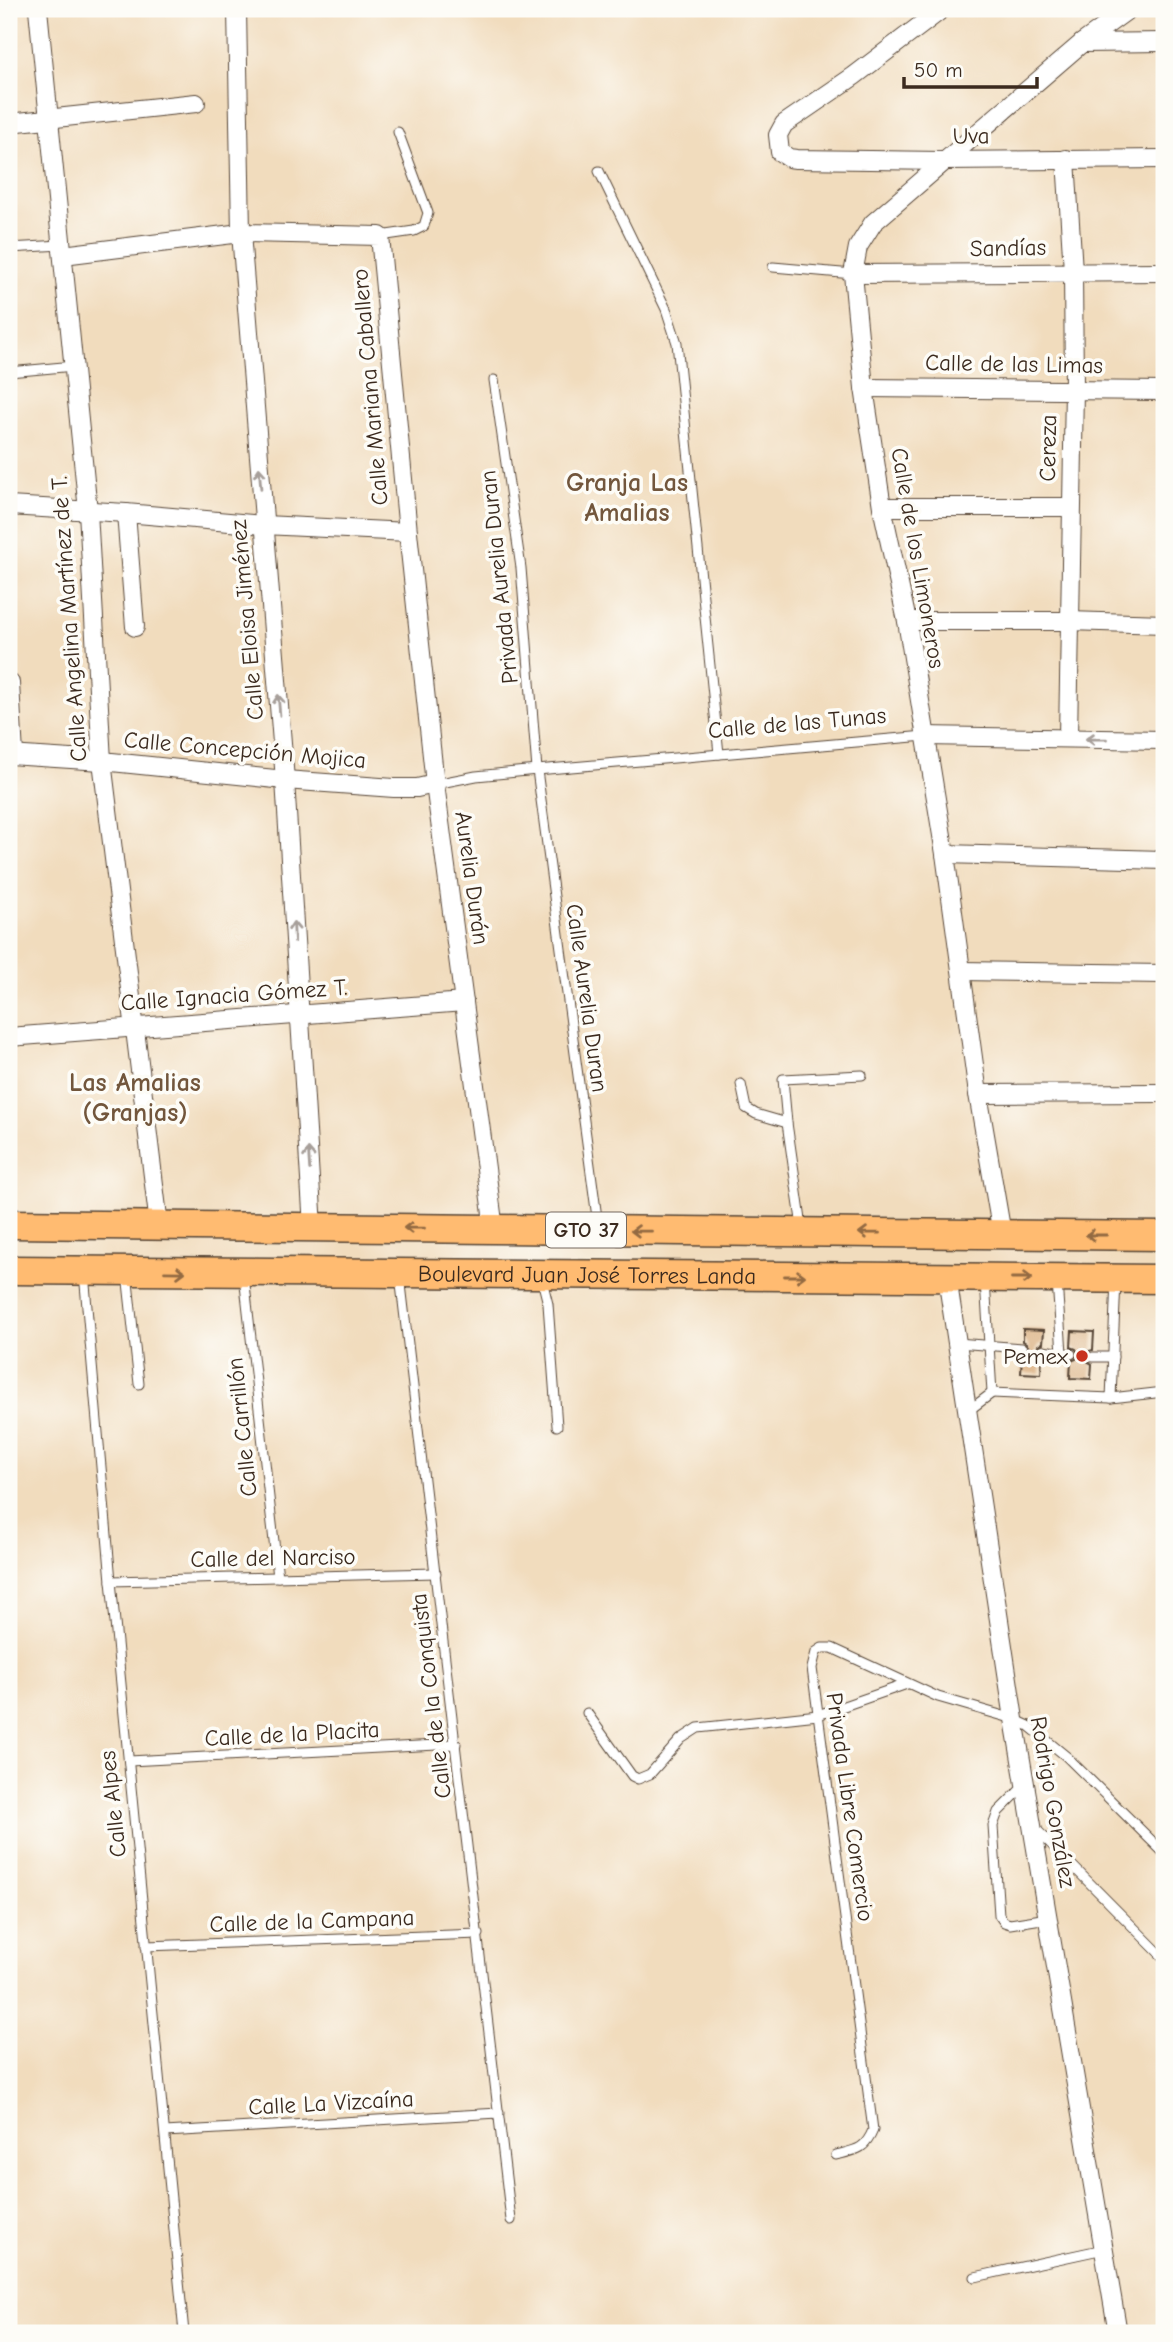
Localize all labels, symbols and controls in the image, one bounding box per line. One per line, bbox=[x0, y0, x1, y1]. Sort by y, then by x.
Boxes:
scale bar bbox=[904, 46, 1036, 90]
text: 50 m bbox=[914, 58, 963, 82]
street label: Uva bbox=[952, 122, 990, 150]
street label: Sandías bbox=[970, 234, 1046, 262]
street label: Calle Mariana Caballero bbox=[346, 267, 394, 507]
street label: Calle de las Limas bbox=[925, 349, 1103, 379]
street label: Cereza bbox=[1034, 414, 1062, 482]
street label: Calle de los Limoneros bbox=[885, 446, 951, 670]
one-way arrow bbox=[253, 467, 266, 490]
district label: Granja Las Amalias bbox=[566, 468, 688, 528]
street label: Privada Aurelia Duran bbox=[474, 469, 524, 685]
street label: Calle Angelina Martínez de T. bbox=[46, 475, 92, 763]
street label: Calle Eloisa Jiménez bbox=[225, 519, 269, 721]
one-way arrow bbox=[272, 694, 285, 716]
street label: Calle de las Tunas bbox=[707, 702, 887, 744]
street label: Calle Concepción Mojica bbox=[123, 726, 367, 774]
one-way arrow bbox=[1085, 732, 1108, 746]
street label: Aurelia Durán bbox=[449, 810, 495, 946]
street label: Calle Aurelia Duran bbox=[560, 902, 614, 1094]
one-way arrow bbox=[287, 921, 300, 943]
street label: Calle Ignacia Gómez T. bbox=[120, 974, 348, 1016]
district label: Las Amalias (Granjas) bbox=[69, 1068, 201, 1128]
one-way arrow bbox=[302, 1148, 315, 1170]
road number: GTO 37 bbox=[546, 1212, 626, 1248]
one-way arrow bbox=[402, 1221, 425, 1235]
one-way arrow bbox=[630, 1224, 653, 1238]
one-way arrow bbox=[857, 1226, 880, 1240]
one-way arrow bbox=[1085, 1228, 1108, 1242]
street label: Boulevard Juan José Torres Landa bbox=[418, 1260, 756, 1289]
one-way arrow bbox=[164, 1265, 187, 1279]
one-way arrow bbox=[783, 1269, 806, 1283]
one-way arrow bbox=[1010, 1272, 1033, 1285]
place label: Pemex bbox=[1003, 1343, 1068, 1370]
marker: Pemex bbox=[1074, 1348, 1090, 1364]
street label: Calle Carrillón bbox=[221, 1356, 263, 1498]
street label: Calle del Narciso bbox=[190, 1543, 356, 1573]
street label: Calle de la Conquista bbox=[405, 1592, 457, 1800]
street label: Privada Libre Comercio bbox=[821, 1691, 879, 1923]
street label: Rodrigo González bbox=[1025, 1714, 1081, 1890]
street label: Calle de la Placita bbox=[204, 1716, 380, 1752]
street label: Calle Alpes bbox=[94, 1749, 132, 1859]
street label: Calle de la Campana bbox=[209, 1904, 415, 1938]
street label: Calle La Vizcaína bbox=[248, 2085, 414, 2121]

